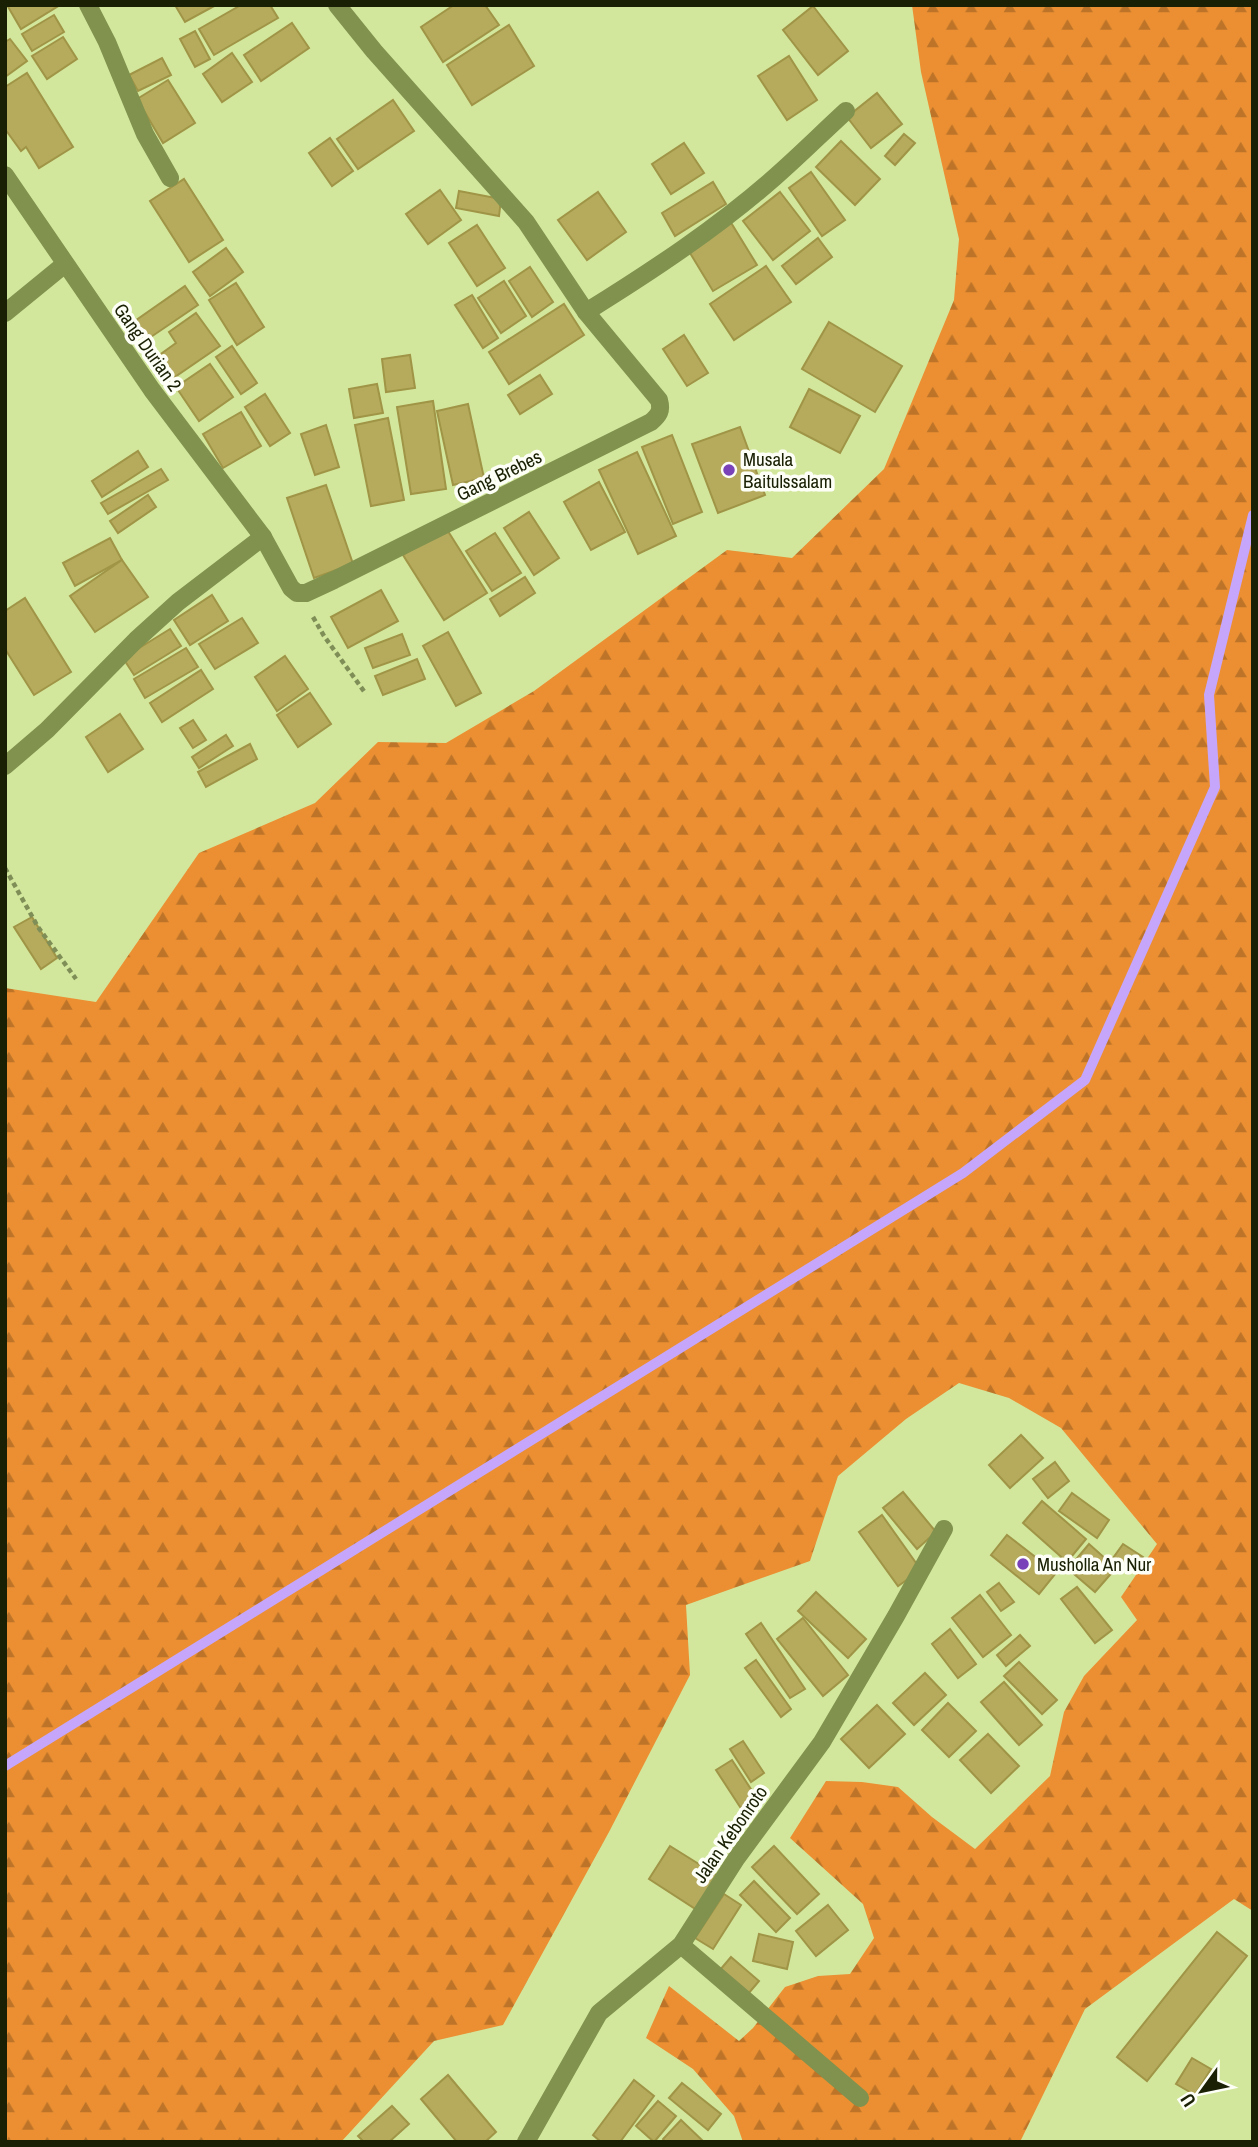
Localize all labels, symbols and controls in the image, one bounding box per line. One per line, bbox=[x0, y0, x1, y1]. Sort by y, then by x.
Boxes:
street label: Gang Durian 2 bbox=[108, 298, 188, 396]
street label: Gang Brebes bbox=[452, 443, 546, 507]
place label: Musala Baitulssalam bbox=[743, 446, 832, 494]
marker: Musala Baitulssalam bbox=[721, 462, 737, 478]
place label: Musholla An Nur bbox=[1037, 1551, 1152, 1577]
marker: Musholla An Nur bbox=[1015, 1556, 1031, 1572]
street label: Jalan Kebonroto bbox=[687, 1780, 773, 1888]
north arrow bbox=[1167, 2056, 1237, 2126]
text: U bbox=[1174, 2088, 1202, 2112]

